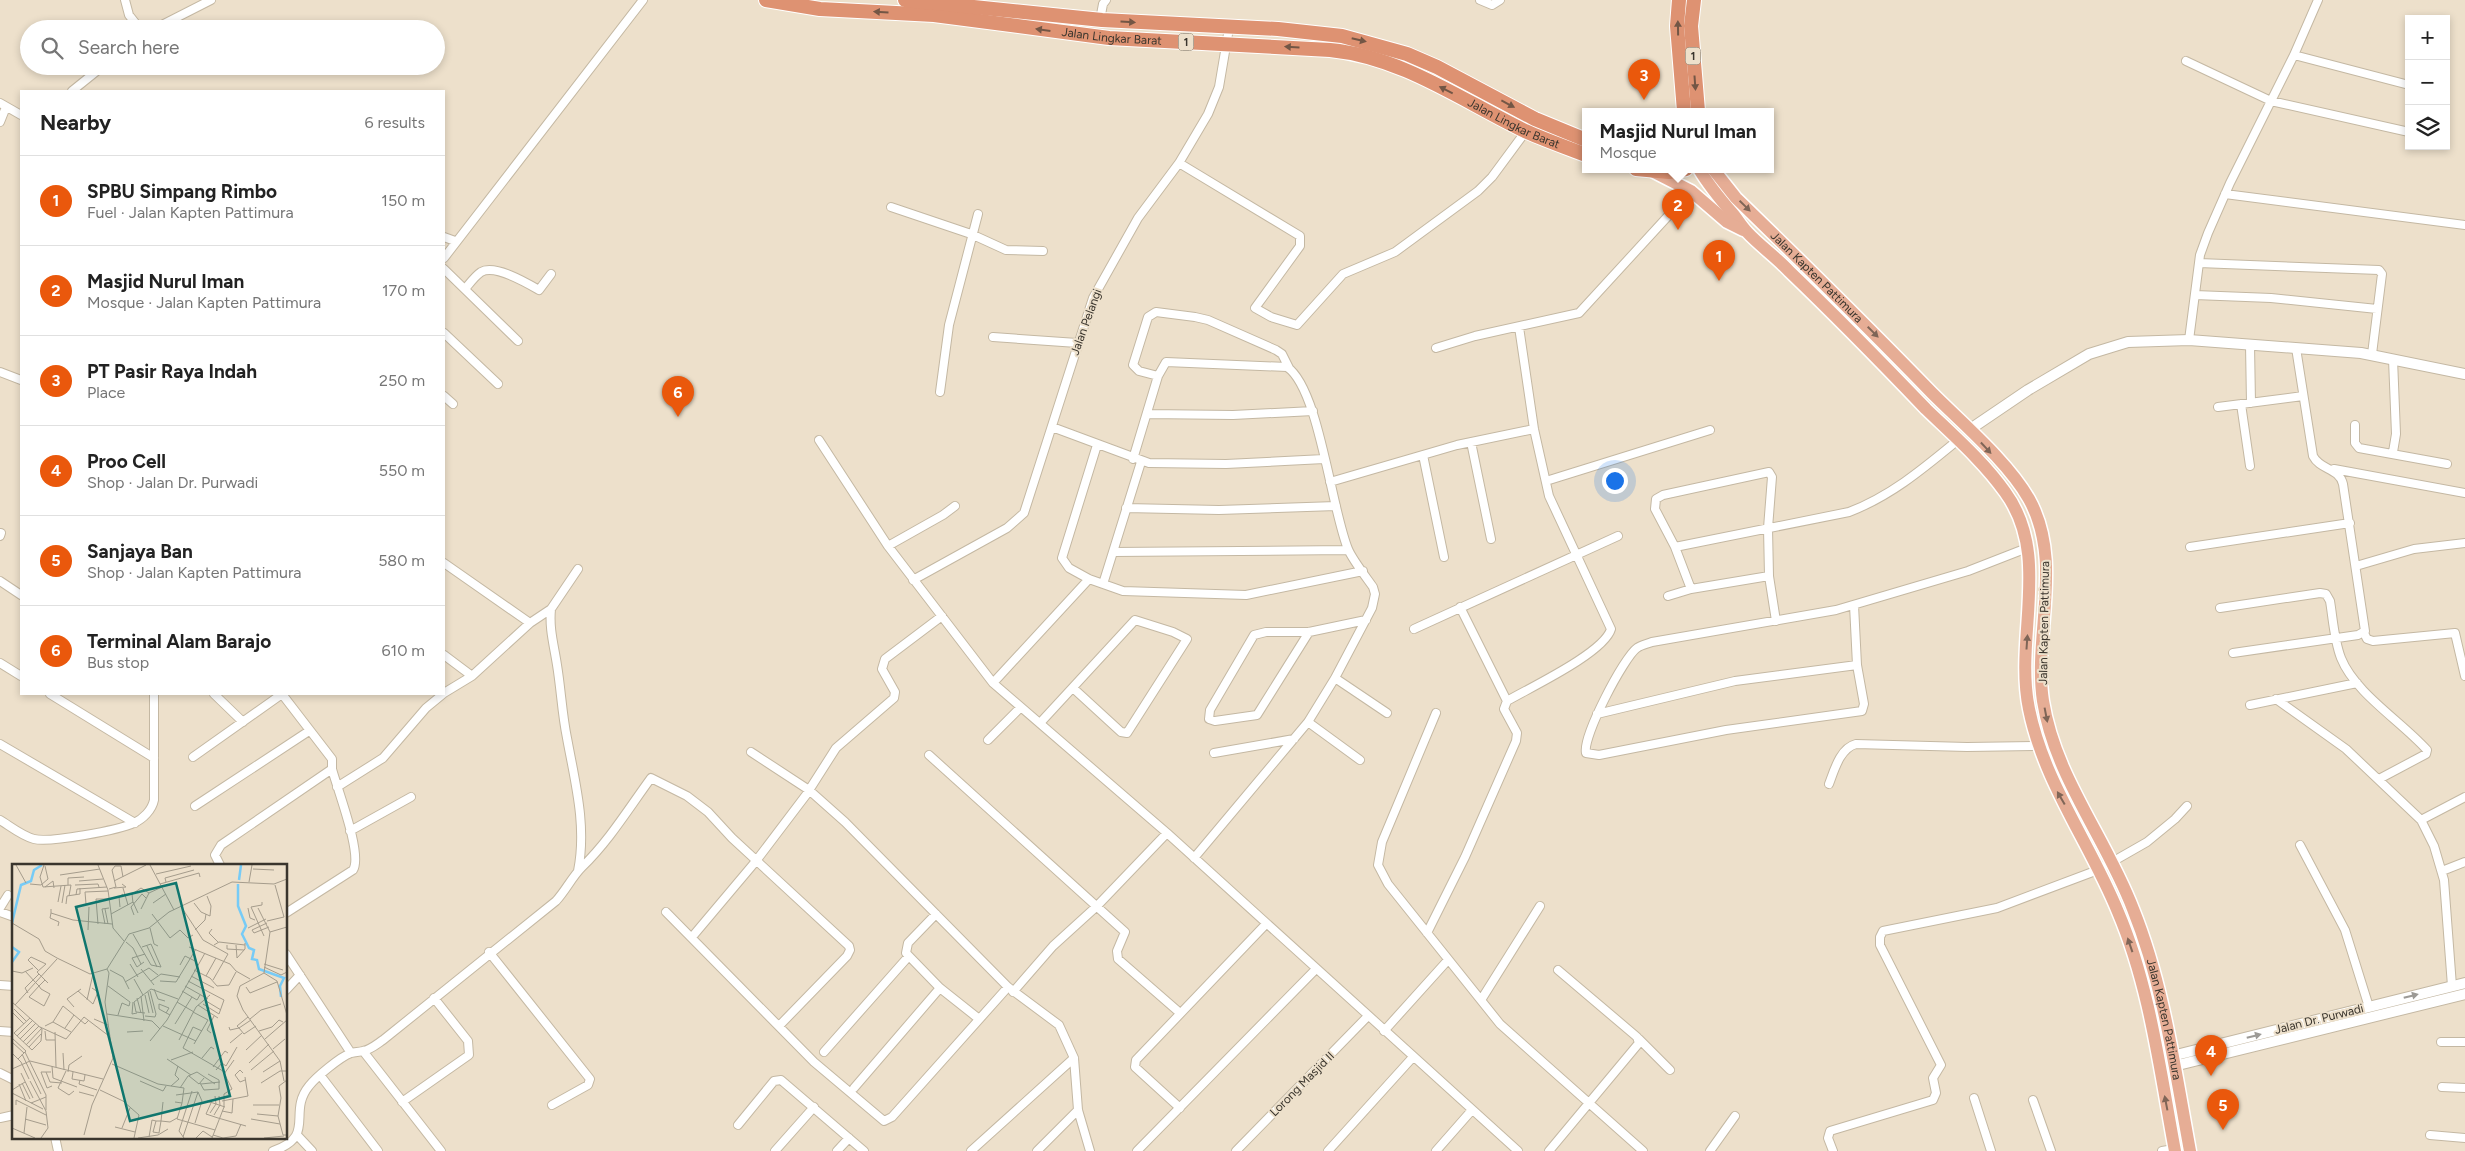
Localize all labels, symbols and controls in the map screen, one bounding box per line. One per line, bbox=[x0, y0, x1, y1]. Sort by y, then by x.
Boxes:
one-way arrow bbox=[873, 8, 889, 16]
map controls bbox=[2405, 15, 2450, 150]
button: + bbox=[2405, 15, 2450, 60]
one-way arrow bbox=[1120, 18, 1136, 26]
one-way arrow bbox=[1674, 19, 1682, 35]
search box bbox=[20, 20, 445, 75]
street label: Jalan Lingkar Barat bbox=[1061, 25, 1163, 48]
one-way arrow bbox=[1034, 26, 1050, 34]
icon: search bbox=[38, 34, 66, 62]
road number: 1 bbox=[1178, 34, 1194, 51]
text: Search here bbox=[78, 36, 180, 59]
one-way arrow bbox=[1352, 36, 1367, 44]
one-way arrow bbox=[1284, 43, 1300, 51]
road number: 1 bbox=[1686, 48, 1700, 64]
pin: 3 bbox=[1628, 59, 1660, 100]
button: − bbox=[2405, 60, 2450, 105]
one-way arrow bbox=[1692, 76, 1700, 92]
one-way arrow bbox=[1439, 86, 1454, 94]
street label: Jalan Lingkar Barat bbox=[1465, 95, 1562, 152]
one-way arrow bbox=[1501, 100, 1514, 109]
button: layers bbox=[2405, 105, 2450, 150]
popup bbox=[1582, 108, 1774, 173]
text: Nearby bbox=[40, 110, 111, 135]
text: 6 results bbox=[364, 113, 425, 132]
text: Masjid Nurul Iman bbox=[1599, 120, 1757, 143]
text: Mosque bbox=[1599, 143, 1657, 162]
text: SPBU Simpang Rimbo bbox=[87, 180, 277, 203]
pin: 2 bbox=[1662, 189, 1694, 230]
text: 1 bbox=[53, 191, 59, 210]
text: 150 m bbox=[381, 191, 425, 210]
one-way arrow bbox=[1738, 200, 1750, 212]
text: Fuel · Jalan Kapten Pattimura bbox=[87, 203, 294, 222]
street label: Jalan Kapten Pattimura bbox=[1768, 229, 1866, 326]
pin: 1 bbox=[1703, 240, 1735, 281]
text: Masjid Nurul Iman bbox=[87, 270, 244, 293]
text: 2 bbox=[51, 281, 61, 300]
text: 170 m bbox=[382, 281, 425, 300]
street label: Jalan Pelangi bbox=[1068, 287, 1104, 357]
text: Mosque · Jalan Kapten Pattimura bbox=[87, 293, 321, 312]
one-way arrow bbox=[1867, 326, 1879, 338]
text: PT Pasir Raya Indah bbox=[87, 360, 257, 383]
text: 3 bbox=[52, 371, 60, 390]
text: 250 m bbox=[379, 371, 425, 390]
pin: 6 bbox=[662, 376, 694, 417]
text: Place bbox=[87, 383, 125, 402]
one-way arrow bbox=[1980, 442, 1992, 454]
text: Proo Cell bbox=[87, 450, 166, 473]
text: 4 bbox=[51, 461, 61, 480]
text: 550 m bbox=[379, 461, 425, 480]
your location bbox=[1602, 468, 1628, 494]
text: Shop · Jalan Dr. Purwadi bbox=[87, 473, 258, 492]
text: Sanjaya Ban bbox=[87, 540, 193, 563]
text: 5 bbox=[51, 551, 61, 570]
text: 580 m bbox=[378, 551, 425, 570]
street label: Jalan Kapten Pattimura bbox=[2036, 561, 2052, 685]
text: Shop · Jalan Kapten Pattimura bbox=[87, 563, 301, 582]
text: Terminal Alam Barajo bbox=[87, 630, 271, 653]
one-way arrow bbox=[2023, 634, 2031, 650]
text: 6 bbox=[51, 641, 61, 660]
text: 610 m bbox=[382, 641, 425, 660]
text: Bus stop bbox=[87, 653, 149, 672]
one-way arrow bbox=[2042, 707, 2050, 723]
one-way arrow bbox=[2057, 790, 2065, 805]
inset map bbox=[12, 864, 288, 1138]
one-way arrow bbox=[2126, 937, 2133, 952]
street label: Jalan Kapten Pattimura bbox=[2144, 957, 2184, 1081]
one-way arrow bbox=[2404, 992, 2419, 1000]
street label: Jalan Dr. Purwadi bbox=[2273, 1001, 2365, 1037]
one-way arrow bbox=[2246, 1031, 2261, 1039]
pin: 4 bbox=[2195, 1035, 2227, 1076]
street label: Lorong Masjid II bbox=[1267, 1049, 1337, 1119]
pin: 5 bbox=[2207, 1089, 2239, 1130]
one-way arrow bbox=[2161, 1095, 2169, 1111]

